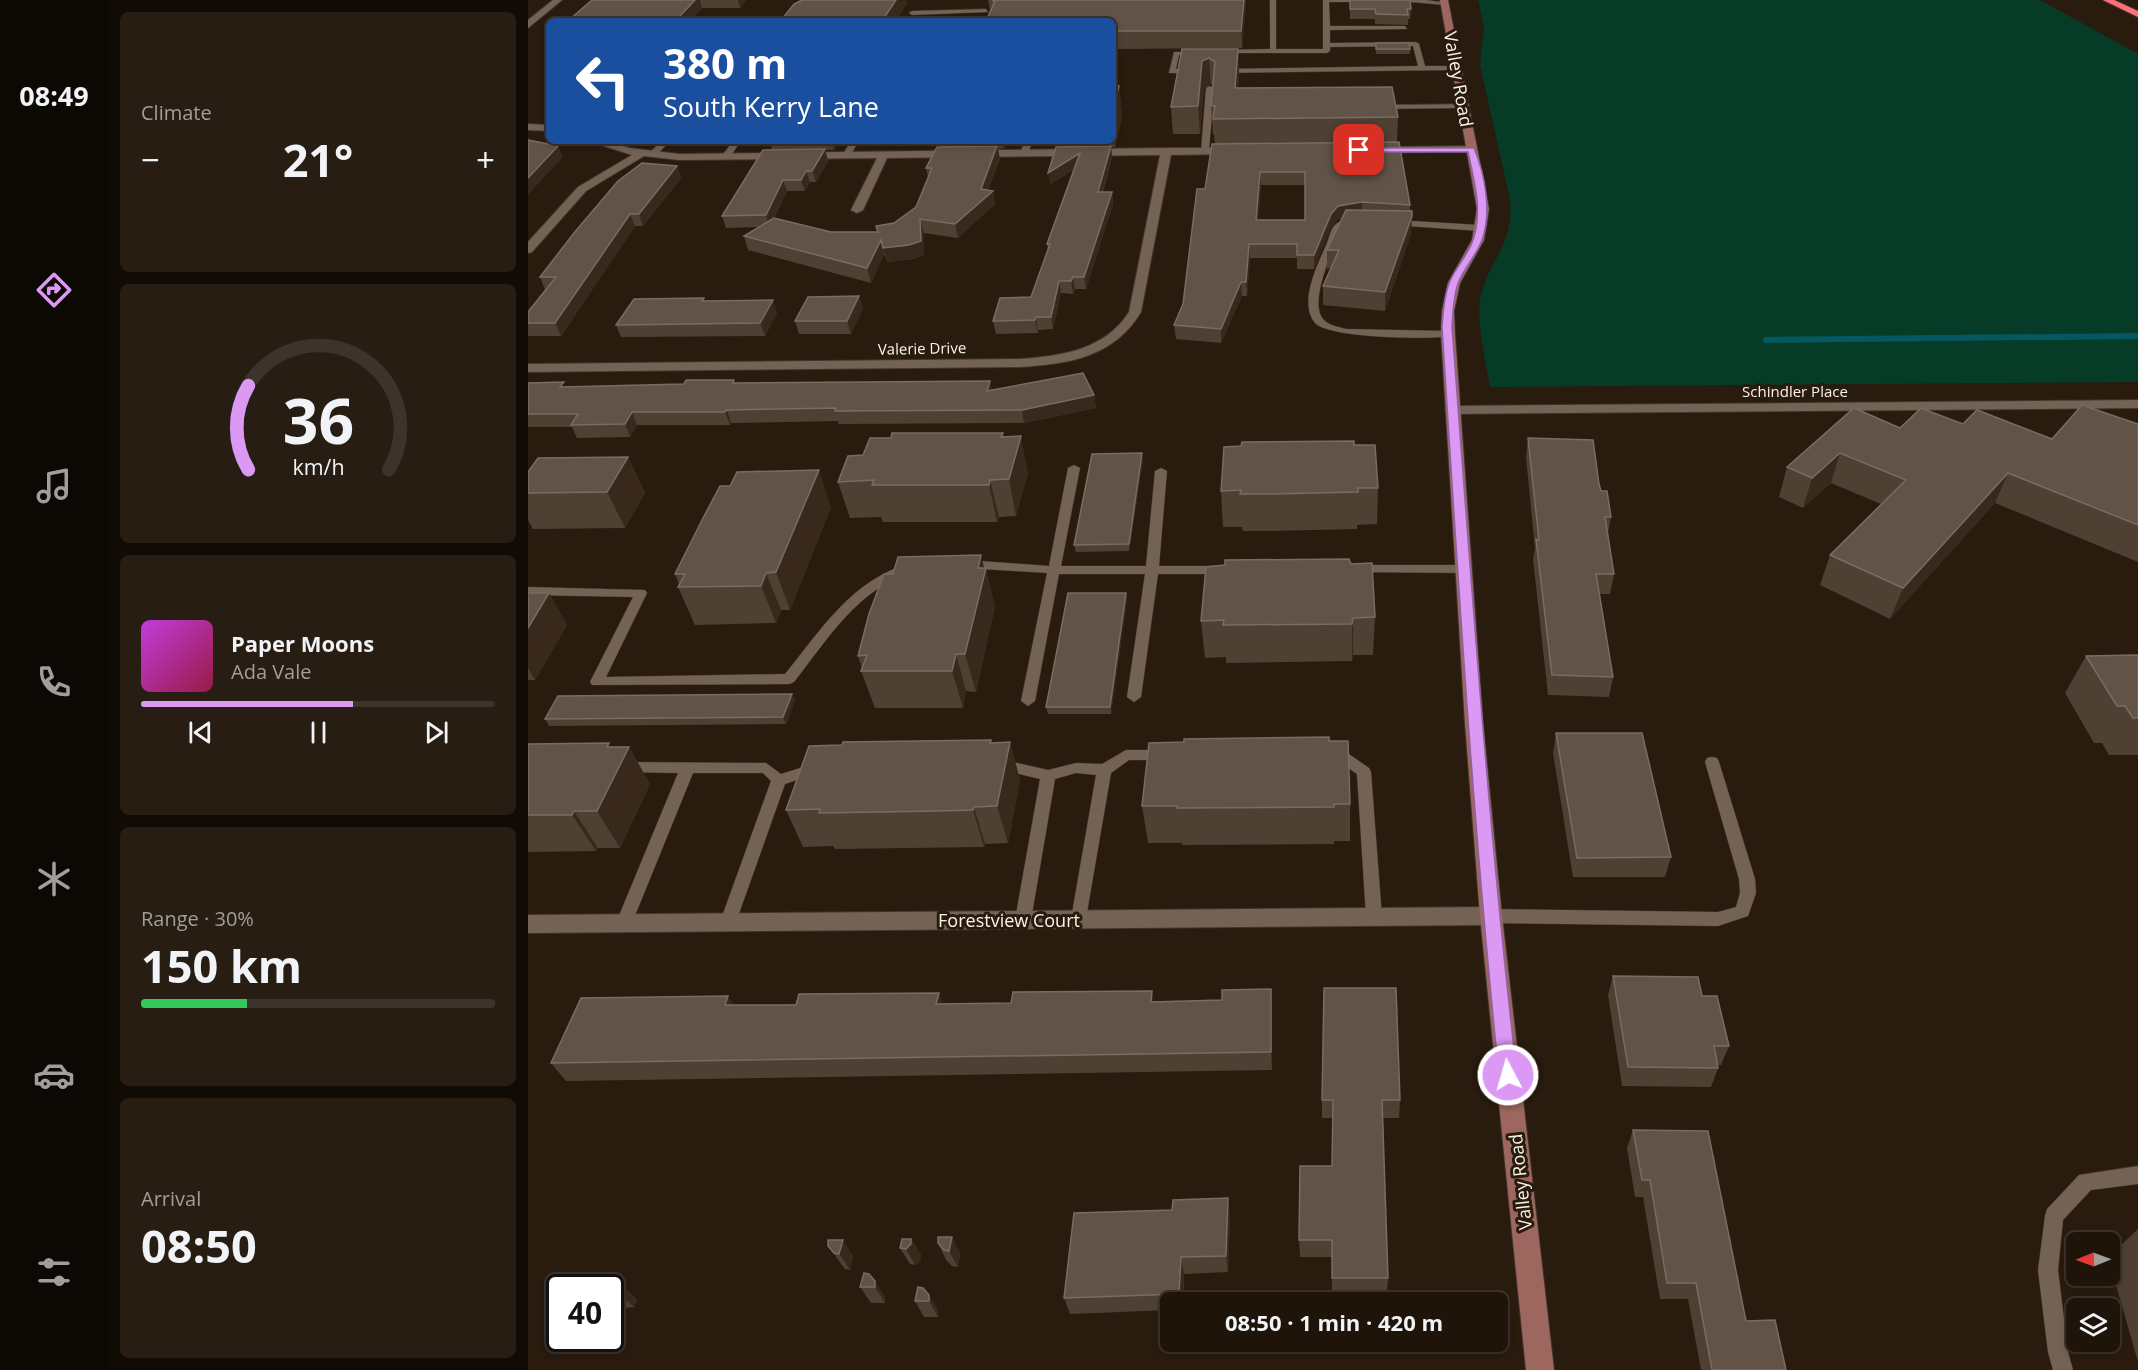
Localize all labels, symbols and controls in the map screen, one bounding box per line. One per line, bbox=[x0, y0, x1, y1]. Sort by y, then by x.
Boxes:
street label: Valley Road bbox=[1439, 29, 1479, 129]
text: 380 m bbox=[663, 34, 787, 91]
icon: left bbox=[564, 42, 642, 120]
text: 08:49 bbox=[19, 77, 89, 114]
text: South Kerry Lane bbox=[663, 88, 879, 125]
text: Climate bbox=[141, 99, 212, 126]
pin bbox=[1333, 124, 1384, 175]
text: 21° bbox=[283, 129, 353, 190]
icon: arrive bbox=[1342, 133, 1375, 166]
text: − bbox=[141, 137, 160, 182]
text: + bbox=[476, 137, 495, 182]
icon: directions bbox=[33, 269, 75, 311]
street label: Valerie Drive bbox=[878, 337, 966, 359]
text: 36 bbox=[282, 378, 354, 463]
street label: Schindler Place bbox=[1742, 381, 1848, 401]
text: km/h bbox=[292, 453, 344, 482]
icon: music bbox=[33, 465, 75, 507]
text: Paper Moons bbox=[231, 628, 374, 658]
text: Ada Vale bbox=[231, 658, 312, 685]
icon: phone bbox=[33, 661, 75, 703]
icon: previous bbox=[184, 716, 217, 749]
icon: pause bbox=[302, 716, 335, 749]
icon: next bbox=[420, 716, 453, 749]
icon: climate bbox=[33, 858, 75, 900]
text: Range · 30% bbox=[141, 905, 254, 932]
street label: Forestview Court bbox=[938, 908, 1080, 932]
text: 150 km bbox=[141, 935, 302, 996]
position arrow bbox=[1476, 1043, 1540, 1107]
icon: car bbox=[33, 1054, 75, 1096]
street label: Valley Road bbox=[1503, 1133, 1537, 1231]
text: Arrival bbox=[141, 1185, 201, 1212]
text: 08:50 bbox=[141, 1215, 257, 1276]
north arrow bbox=[2066, 1232, 2120, 1286]
map controls bbox=[2066, 1232, 2120, 1352]
icon: filters bbox=[33, 1251, 75, 1293]
speed limit sign: 40 bbox=[546, 1274, 624, 1352]
button: layers bbox=[2066, 1298, 2120, 1352]
text: 08:50 · 1 min · 420 m bbox=[1225, 1307, 1443, 1337]

